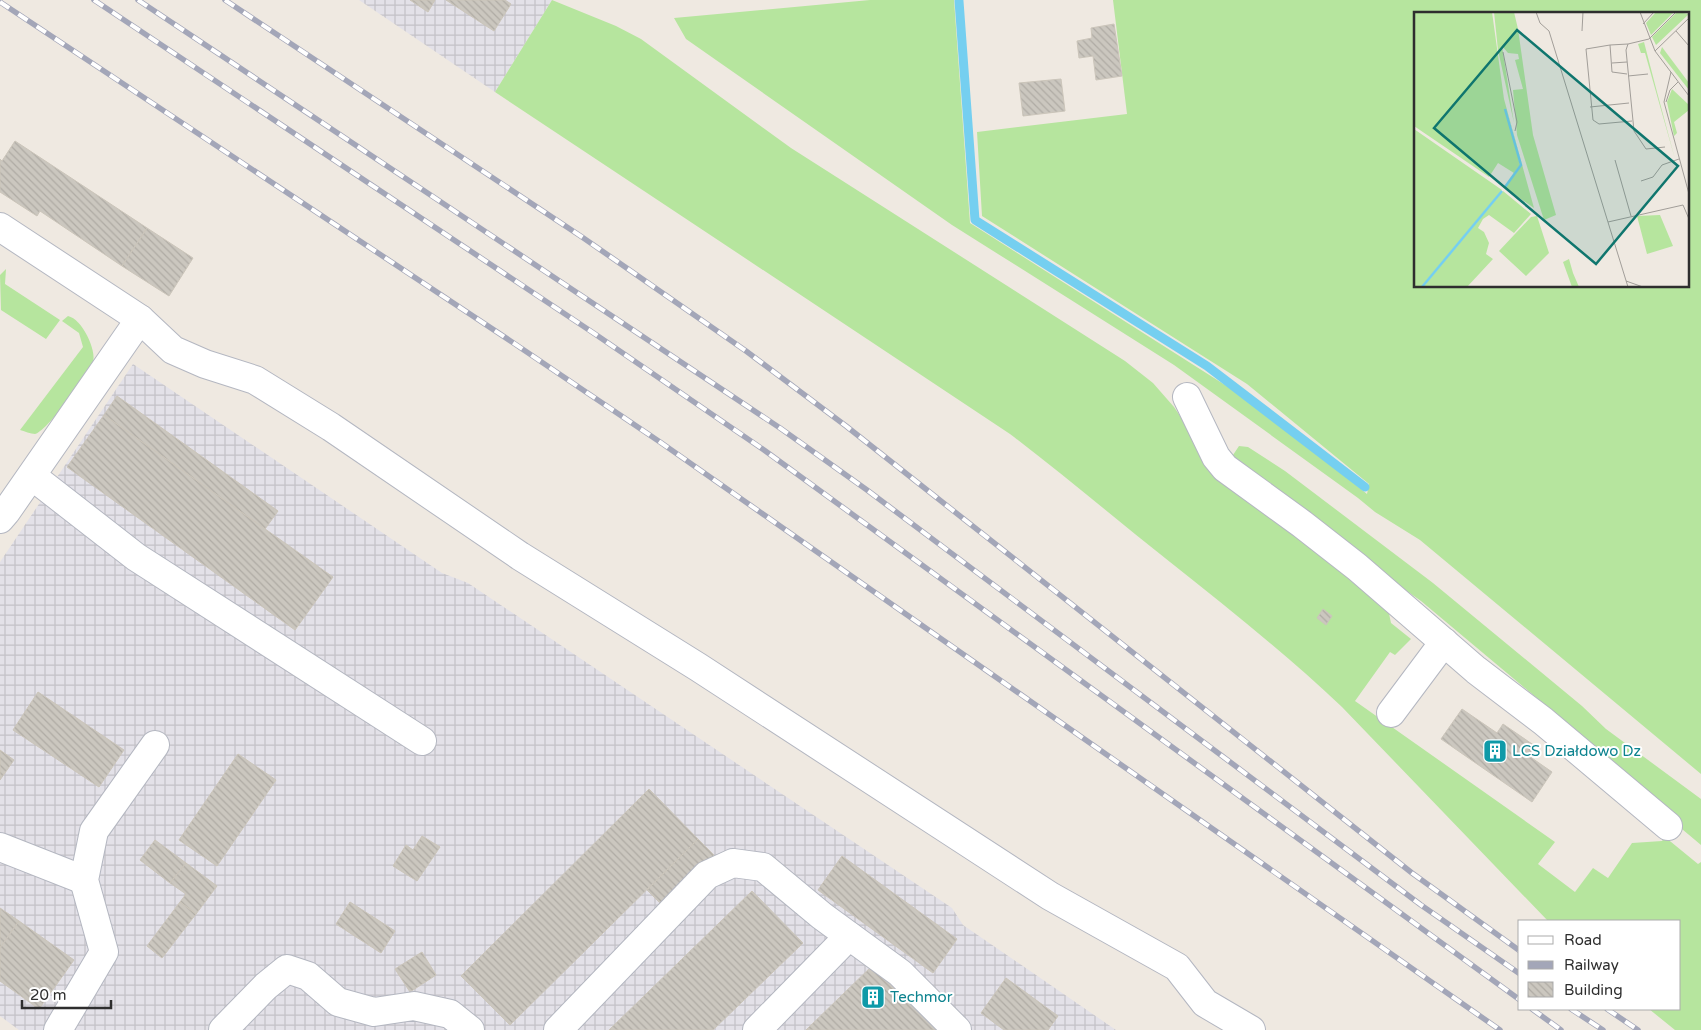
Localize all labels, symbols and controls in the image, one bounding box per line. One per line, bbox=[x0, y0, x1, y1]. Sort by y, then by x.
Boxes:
inset map bbox=[1414, 12, 1688, 288]
building icon: LCS Działdowo Dz bbox=[1482, 738, 1508, 764]
place label: LCS Działdowo Dz bbox=[1512, 742, 1641, 760]
legend bbox=[1518, 920, 1681, 1010]
text: Road bbox=[1564, 931, 1602, 949]
text: Railway bbox=[1564, 956, 1619, 974]
scale bar bbox=[22, 978, 111, 1010]
text: Building bbox=[1564, 981, 1623, 999]
building icon: Techmor bbox=[860, 984, 886, 1010]
text: 20 m bbox=[30, 986, 67, 1004]
place label: Techmor bbox=[890, 988, 953, 1006]

